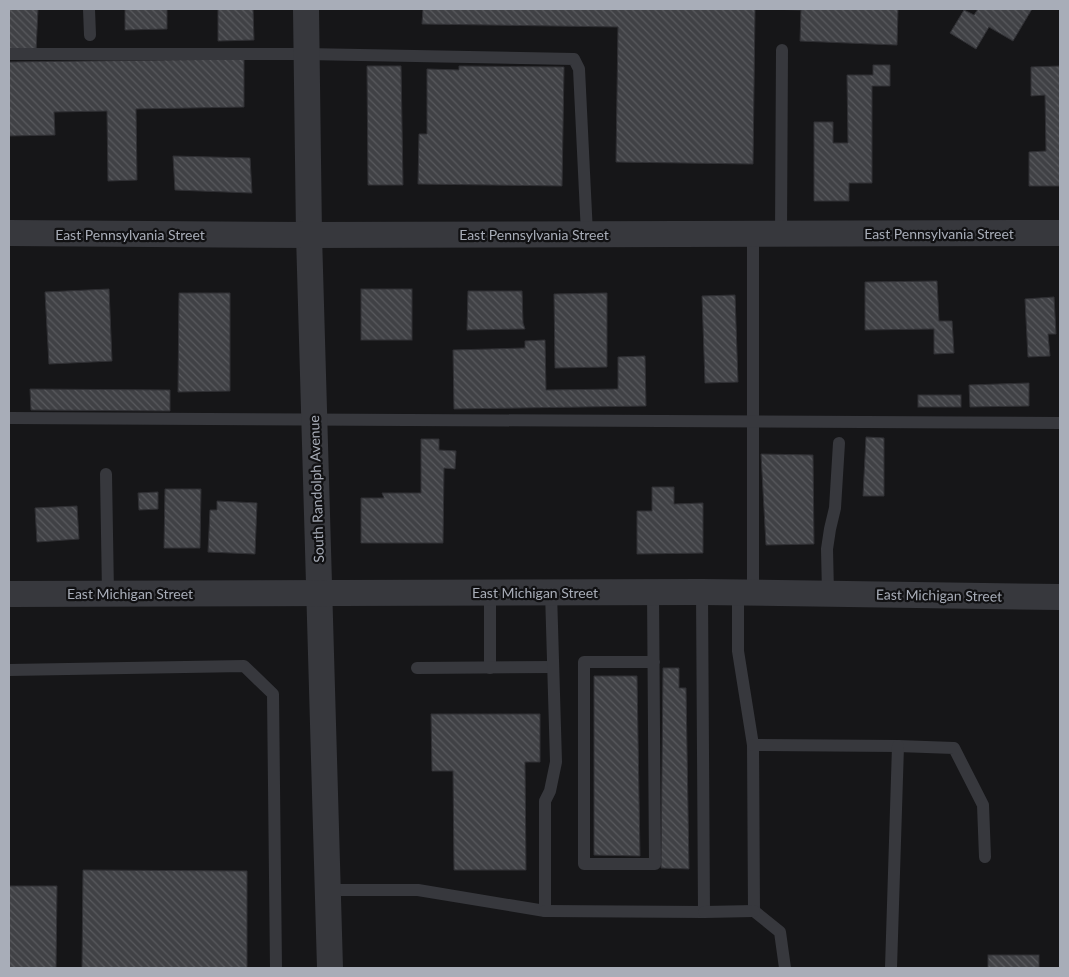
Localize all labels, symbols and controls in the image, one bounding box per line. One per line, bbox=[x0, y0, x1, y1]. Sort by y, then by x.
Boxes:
street label: East Pennsylvania Street bbox=[864, 225, 1014, 242]
street label: East Pennsylvania Street bbox=[55, 226, 205, 243]
street label: East Pennsylvania Street bbox=[459, 226, 609, 243]
street label: South Randolph Avenue bbox=[305, 415, 327, 563]
street label: East Michigan Street bbox=[472, 584, 598, 601]
street label: East Michigan Street bbox=[67, 585, 193, 602]
street label: East Michigan Street bbox=[876, 585, 1002, 605]

